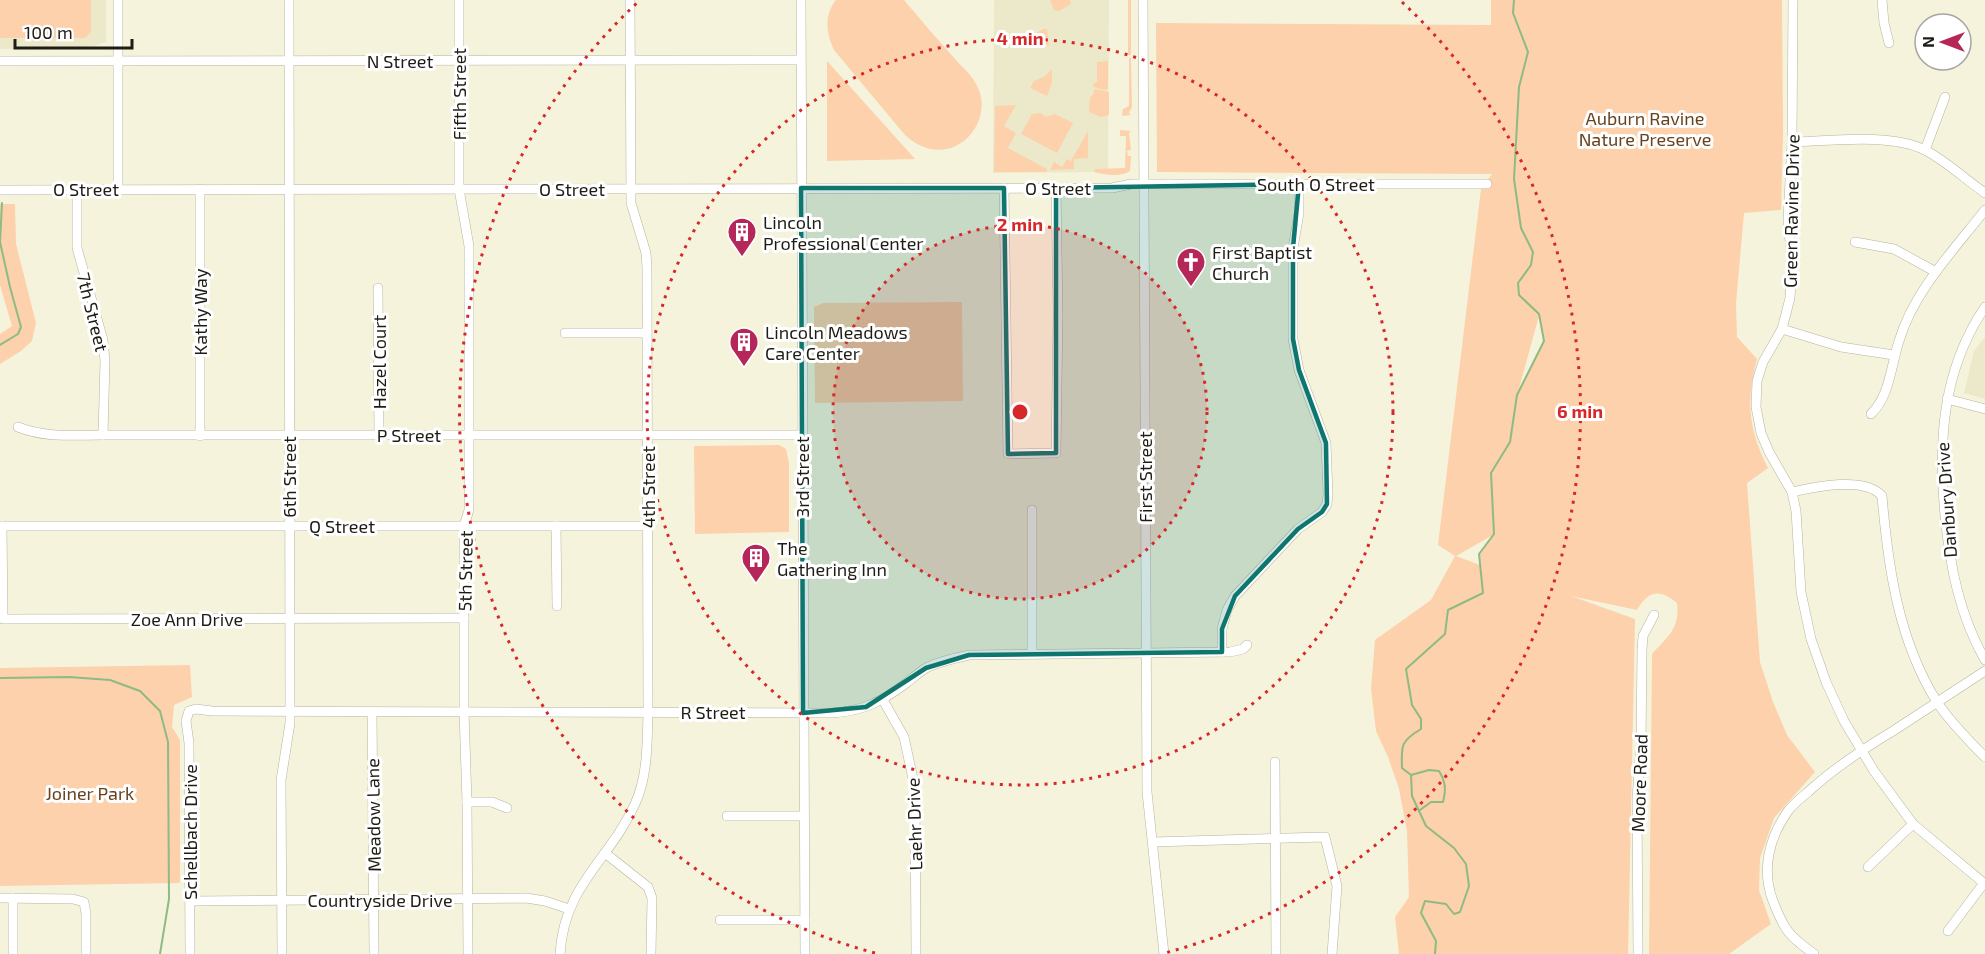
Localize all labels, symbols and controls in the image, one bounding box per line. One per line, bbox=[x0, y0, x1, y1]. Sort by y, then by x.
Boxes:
scale bar bbox=[15, 12, 132, 50]
north arrow bbox=[1913, 12, 1973, 72]
text: 100 m bbox=[24, 21, 73, 43]
text: 4 min bbox=[997, 27, 1044, 49]
text: N bbox=[1918, 36, 1937, 48]
street label: Fifth Street bbox=[448, 48, 470, 140]
street label: N Street bbox=[367, 50, 434, 72]
park label: Auburn Ravine Nature Preserve bbox=[1579, 107, 1711, 150]
street label: Green Ravine Drive bbox=[1779, 134, 1803, 288]
street label: South O Street bbox=[1257, 173, 1375, 195]
street label: O Street bbox=[1025, 177, 1091, 199]
street label: O Street bbox=[53, 178, 119, 200]
street label: O Street bbox=[539, 178, 605, 200]
place label: Lincoln Professional Center bbox=[763, 211, 924, 254]
text: 2 min bbox=[997, 213, 1043, 235]
building icon: Lincoln Professional Center bbox=[726, 216, 758, 258]
place label: First Baptist Church bbox=[1212, 241, 1312, 284]
church icon: First Baptist Church bbox=[1175, 246, 1207, 288]
street label: Kathy Way bbox=[189, 268, 211, 356]
street label: 7th Street bbox=[73, 270, 113, 354]
street label: Hazel Court bbox=[368, 315, 390, 409]
place label: Lincoln Meadows Care Center bbox=[765, 321, 908, 364]
building icon: Lincoln Meadows Care Center bbox=[728, 326, 760, 368]
text: 6 min bbox=[1557, 400, 1603, 422]
centre of rings bbox=[1010, 402, 1030, 422]
street label: P Street bbox=[377, 424, 441, 446]
street label: First Street bbox=[1134, 431, 1156, 523]
street label: 6th Street bbox=[278, 436, 300, 518]
street label: 3rd Street bbox=[791, 436, 813, 518]
street label: Danbury Drive bbox=[1931, 441, 1961, 559]
street label: 4th Street bbox=[637, 446, 659, 528]
street label: Q Street bbox=[309, 515, 375, 537]
street label: 5th Street bbox=[453, 530, 477, 612]
place label: The Gathering Inn bbox=[777, 537, 887, 580]
building icon: The Gathering Inn bbox=[740, 542, 772, 584]
street label: Zoe Ann Drive bbox=[131, 608, 243, 630]
street label: R Street bbox=[680, 701, 746, 723]
street label: Moore Road bbox=[1626, 733, 1652, 833]
street label: Meadow Lane bbox=[361, 758, 385, 872]
street label: Schellbach Drive bbox=[179, 764, 201, 900]
street label: Laehr Drive bbox=[901, 777, 927, 871]
park label: Joiner Park bbox=[46, 782, 134, 804]
street label: Countryside Drive bbox=[307, 889, 453, 911]

